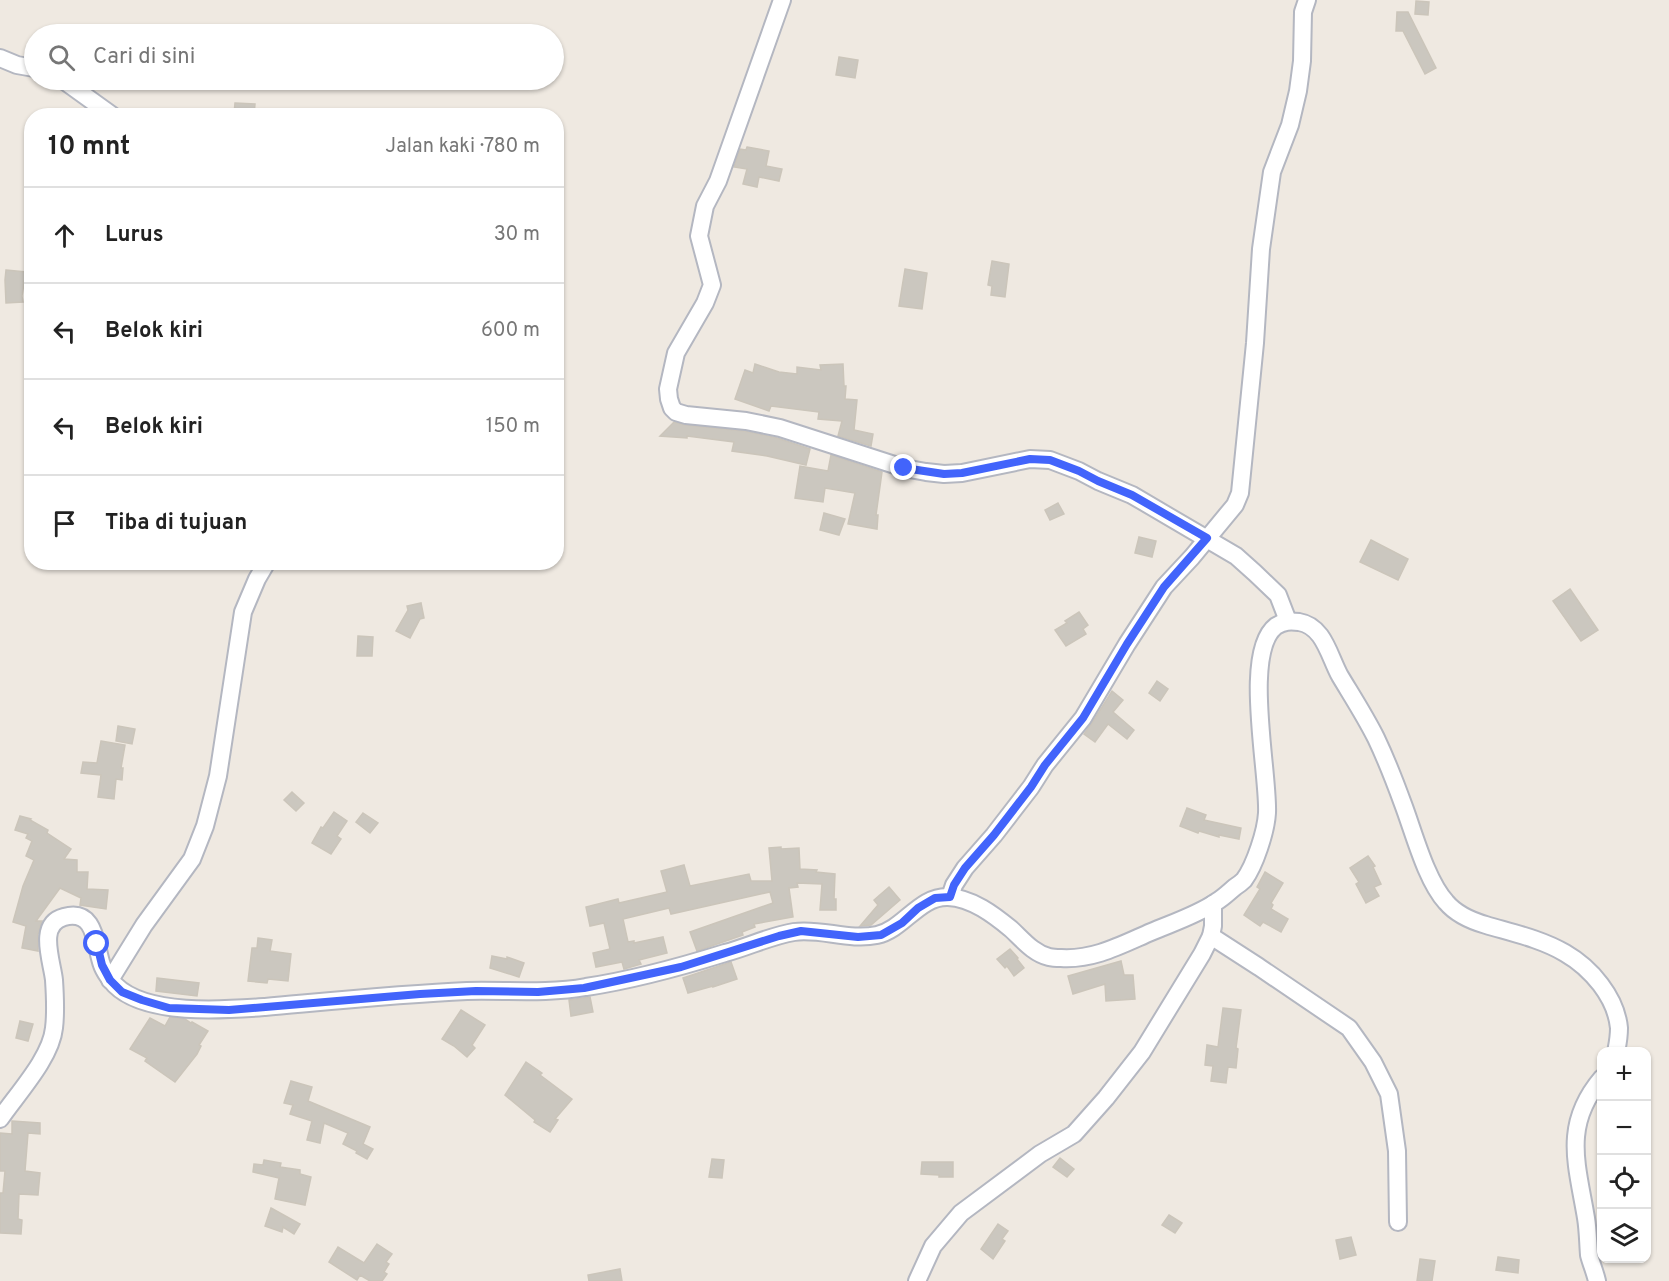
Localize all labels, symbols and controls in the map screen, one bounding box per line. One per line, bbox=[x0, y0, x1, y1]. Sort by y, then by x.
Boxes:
search box bbox=[24, 24, 564, 90]
icon: search bbox=[45, 41, 78, 74]
text: Cari di sini bbox=[93, 44, 195, 71]
text: 10 mnt bbox=[48, 131, 130, 164]
text: Jalan kaki · 780 m bbox=[385, 134, 540, 160]
icon: ahead bbox=[48, 219, 81, 252]
text: Lurus bbox=[105, 222, 164, 249]
text: 30 m bbox=[494, 222, 540, 248]
icon: left bbox=[48, 315, 81, 348]
text: Belok kiri bbox=[105, 318, 203, 345]
text: 600 m bbox=[481, 318, 540, 344]
icon: left bbox=[48, 411, 81, 444]
text: Belok kiri bbox=[105, 414, 203, 441]
text: 150 m bbox=[486, 414, 540, 440]
route end bbox=[890, 454, 916, 480]
icon: arrive bbox=[48, 507, 81, 540]
text: Tiba di tujuan bbox=[105, 510, 247, 537]
route start bbox=[83, 930, 109, 956]
map controls bbox=[1597, 1047, 1651, 1263]
button: + bbox=[1597, 1047, 1651, 1101]
button: − bbox=[1597, 1101, 1651, 1155]
button: locate bbox=[1597, 1155, 1651, 1209]
button: layers bbox=[1597, 1209, 1651, 1263]

